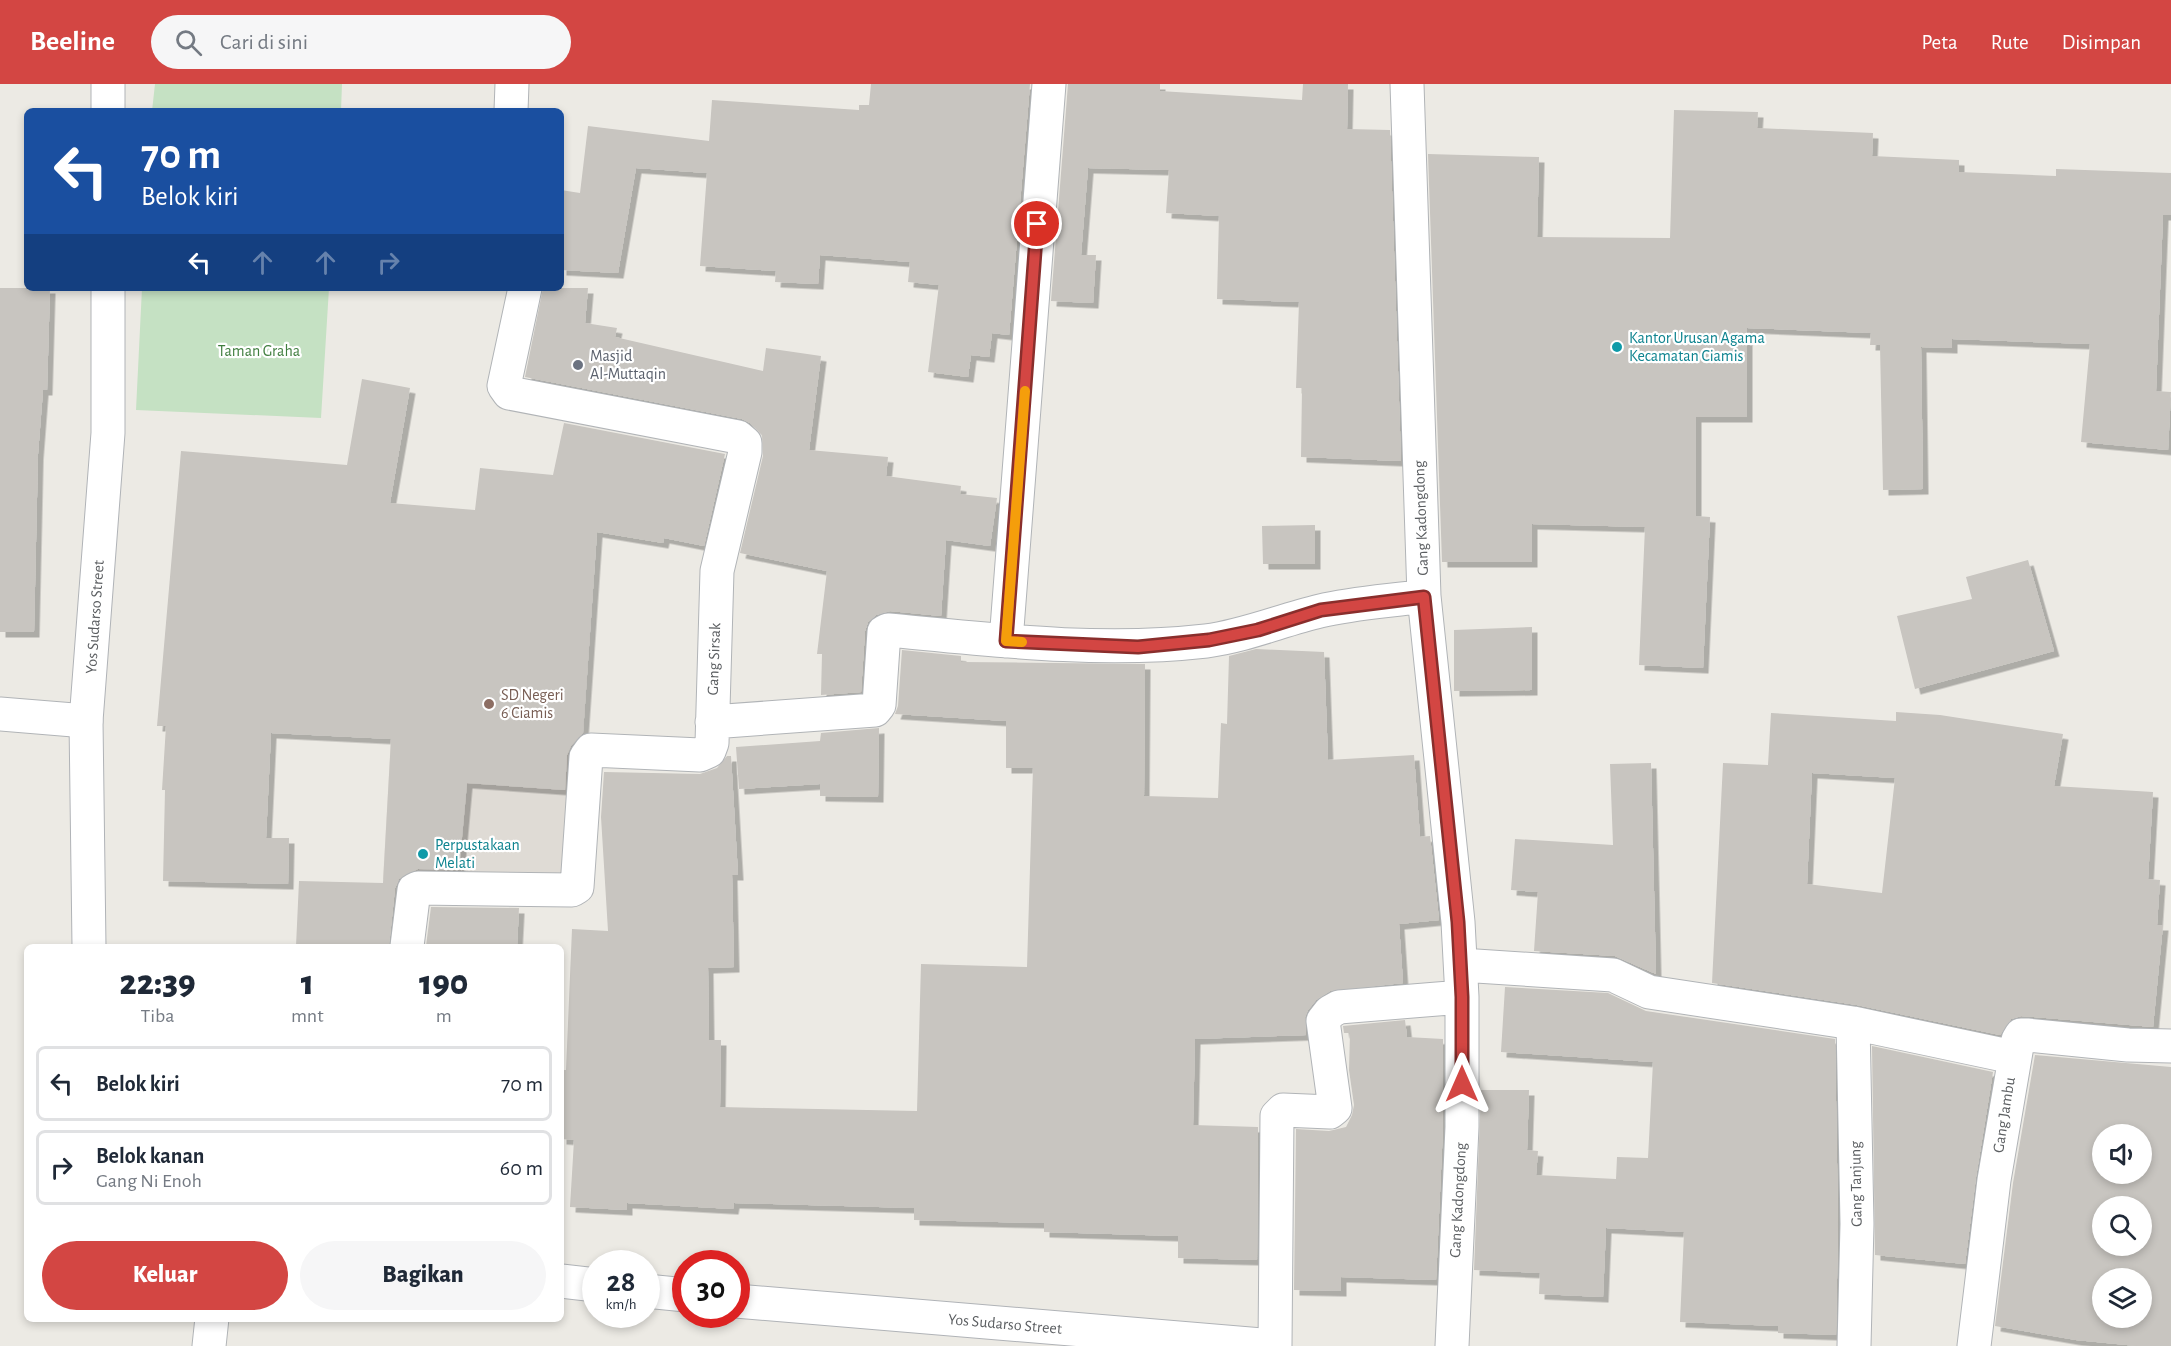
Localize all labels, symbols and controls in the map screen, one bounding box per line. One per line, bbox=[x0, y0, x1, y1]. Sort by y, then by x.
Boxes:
search box bbox=[151, 15, 571, 69]
icon: search bbox=[172, 26, 205, 59]
text: Beeline bbox=[30, 28, 115, 56]
text: Cari di sini bbox=[220, 31, 308, 53]
text: Peta bbox=[1922, 32, 1958, 53]
text: Rute bbox=[1991, 32, 2029, 53]
text: Disimpan bbox=[2062, 32, 2141, 53]
icon: left bbox=[42, 132, 120, 210]
text: 70 m bbox=[141, 134, 221, 176]
text: Belok kiri bbox=[141, 183, 238, 210]
pin bbox=[1011, 198, 1062, 249]
icon: arrive bbox=[1020, 207, 1053, 240]
icon: left bbox=[183, 246, 216, 279]
icon: ahead bbox=[246, 246, 279, 279]
icon: ahead bbox=[309, 246, 342, 279]
icon: right bbox=[372, 246, 405, 279]
place label: Kantor Urusan Agama Kecamatan Ciamis bbox=[1629, 330, 1765, 364]
marker: Kantor Urusan Agama Kecamatan Ciamis bbox=[1610, 340, 1624, 354]
park label: Taman Graha bbox=[218, 343, 300, 359]
place label: Masjid Al-Muttaqin bbox=[590, 348, 666, 382]
marker: Masjid Al-Muttaqin bbox=[571, 358, 585, 372]
street label: Gang Kadongdong bbox=[1411, 460, 1431, 576]
street label: Yos Sudarso Street bbox=[83, 559, 107, 675]
street label: Gang Sirsak bbox=[705, 622, 723, 696]
place label: SD Negeri 6 Ciamis bbox=[501, 687, 564, 721]
marker: SD Negeri 6 Ciamis bbox=[482, 697, 496, 711]
place label: Perpustakaan Melati bbox=[435, 837, 520, 871]
marker: Perpustakaan Melati bbox=[416, 847, 430, 861]
text: 22:39 bbox=[119, 965, 196, 1001]
text: 1 bbox=[301, 965, 314, 1001]
text: 190 bbox=[419, 965, 469, 1001]
text: Tiba bbox=[140, 1006, 175, 1026]
text: mnt bbox=[291, 1006, 324, 1026]
text: m bbox=[436, 1006, 452, 1026]
position arrow bbox=[1430, 1052, 1494, 1116]
icon: left bbox=[45, 1067, 78, 1100]
text: Belok kiri bbox=[96, 1073, 180, 1095]
text: 70 m bbox=[501, 1073, 543, 1095]
street label: Gang Jambu bbox=[1990, 1076, 2018, 1154]
map controls bbox=[2092, 1124, 2152, 1328]
button: sound bbox=[2092, 1124, 2152, 1184]
street label: Gang Tanjung bbox=[1847, 1141, 1866, 1227]
street label: Gang Kadongdong bbox=[1447, 1142, 1469, 1258]
text: Belok kanan bbox=[96, 1145, 204, 1167]
icon: right bbox=[45, 1151, 78, 1184]
text: 60 m bbox=[500, 1157, 543, 1179]
text: Gang Ni Enoh bbox=[96, 1171, 202, 1191]
button: search bbox=[2092, 1196, 2152, 1256]
button: Keluar bbox=[42, 1241, 288, 1310]
button: Bagikan bbox=[300, 1241, 546, 1310]
speed limit sign: 30 bbox=[672, 1250, 750, 1328]
text: 28 bbox=[607, 1267, 635, 1297]
button: layers bbox=[2092, 1268, 2152, 1328]
text: km/h bbox=[606, 1297, 636, 1312]
street label: Yos Sudarso Street bbox=[947, 1311, 1063, 1337]

